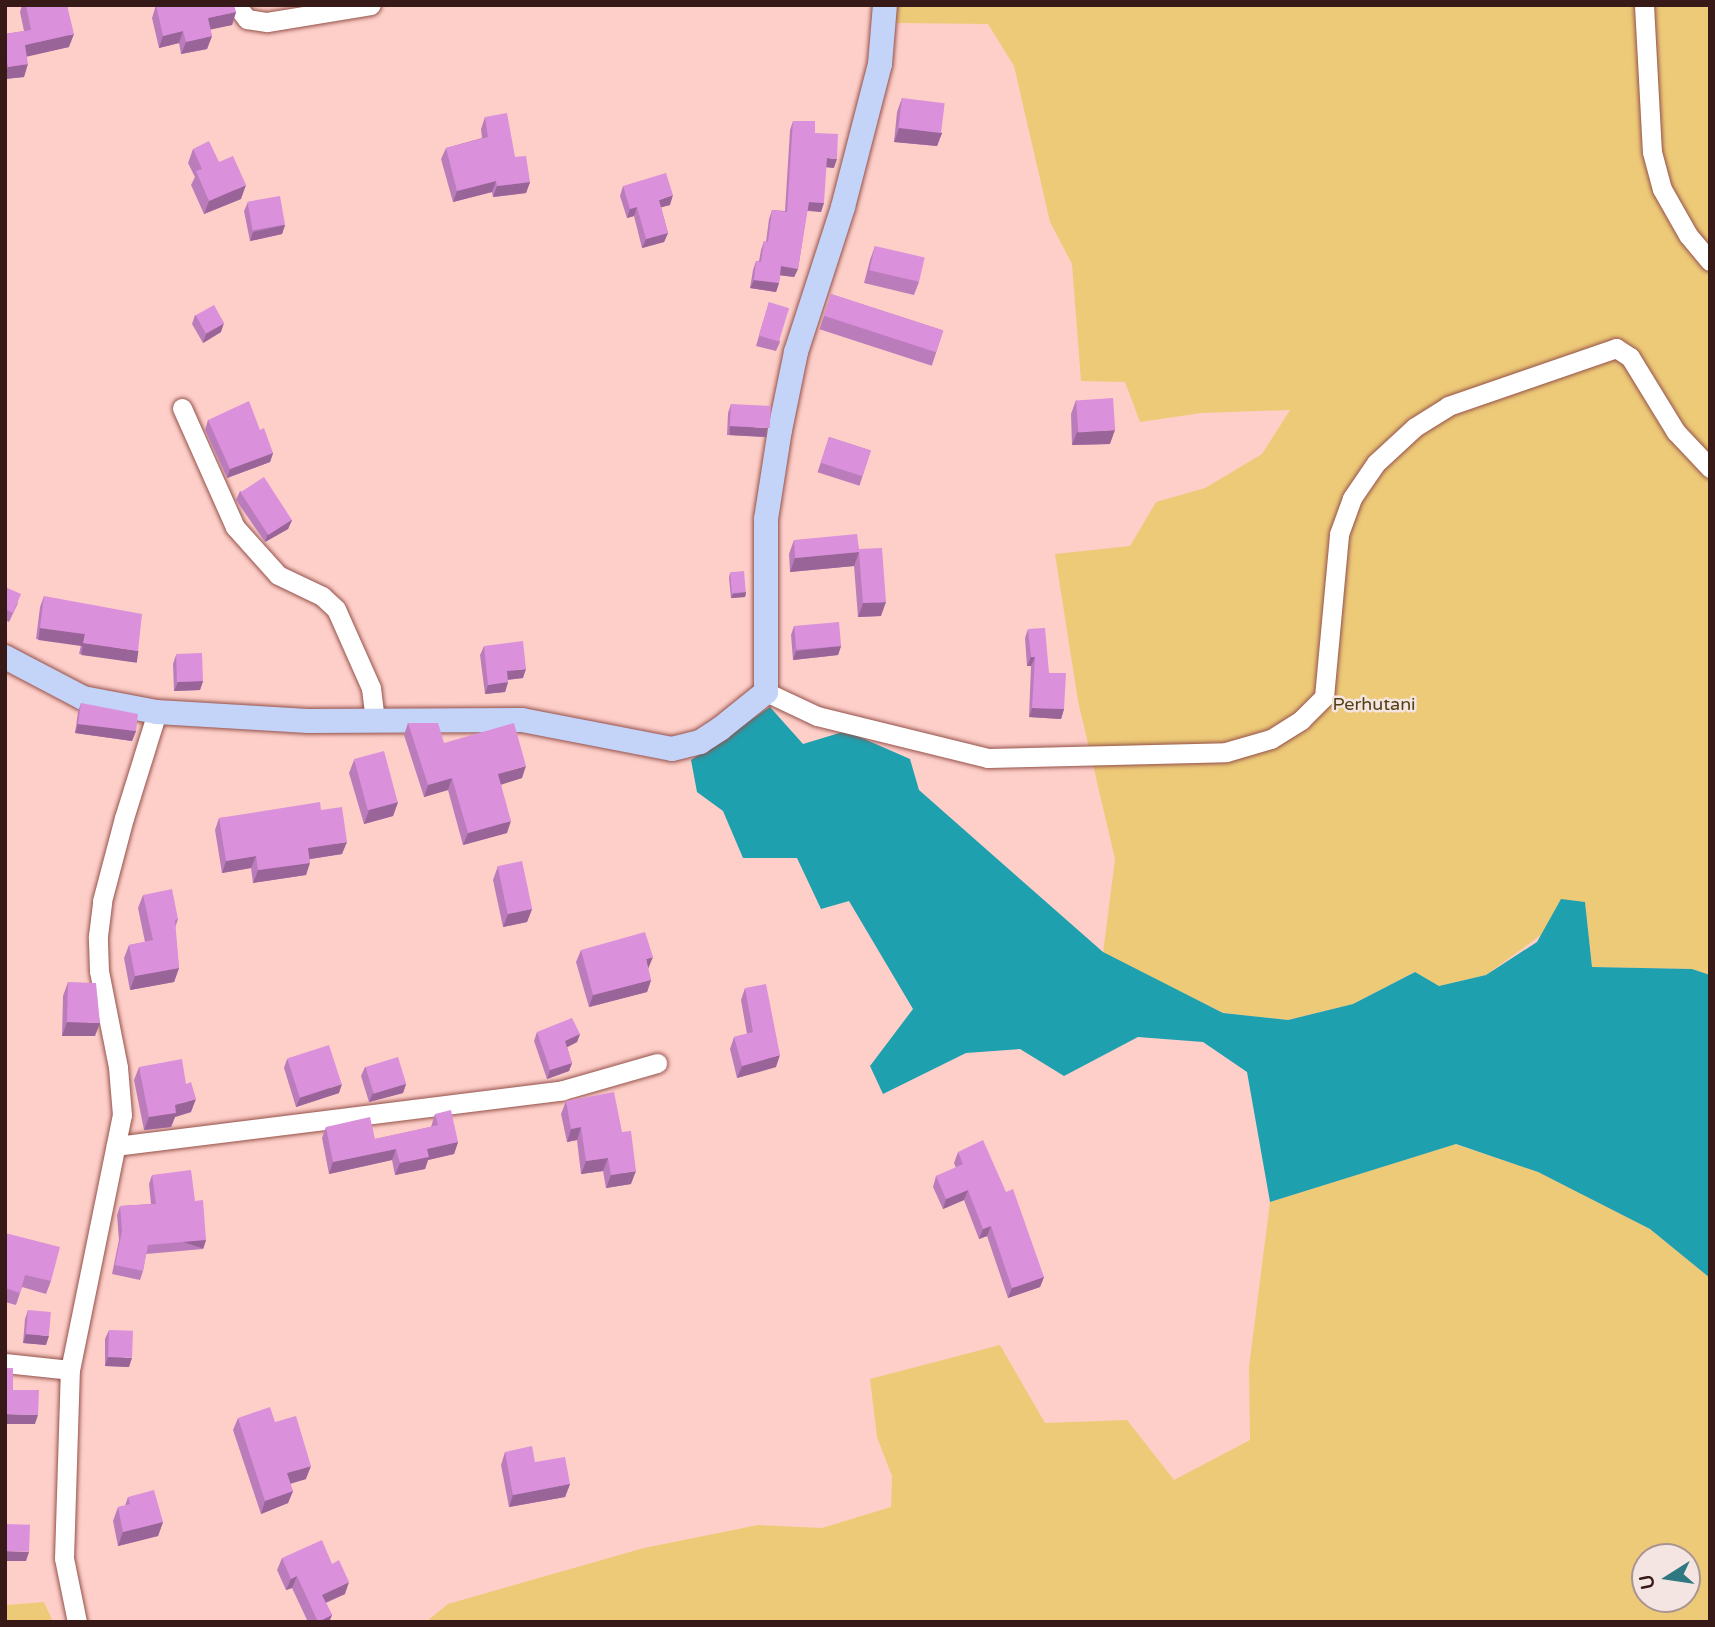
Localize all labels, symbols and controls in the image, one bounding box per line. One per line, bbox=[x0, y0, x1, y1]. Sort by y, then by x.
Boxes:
park label: Perhutani bbox=[1332, 693, 1416, 715]
north arrow bbox=[1631, 1543, 1701, 1613]
text: U bbox=[1635, 1573, 1660, 1591]

